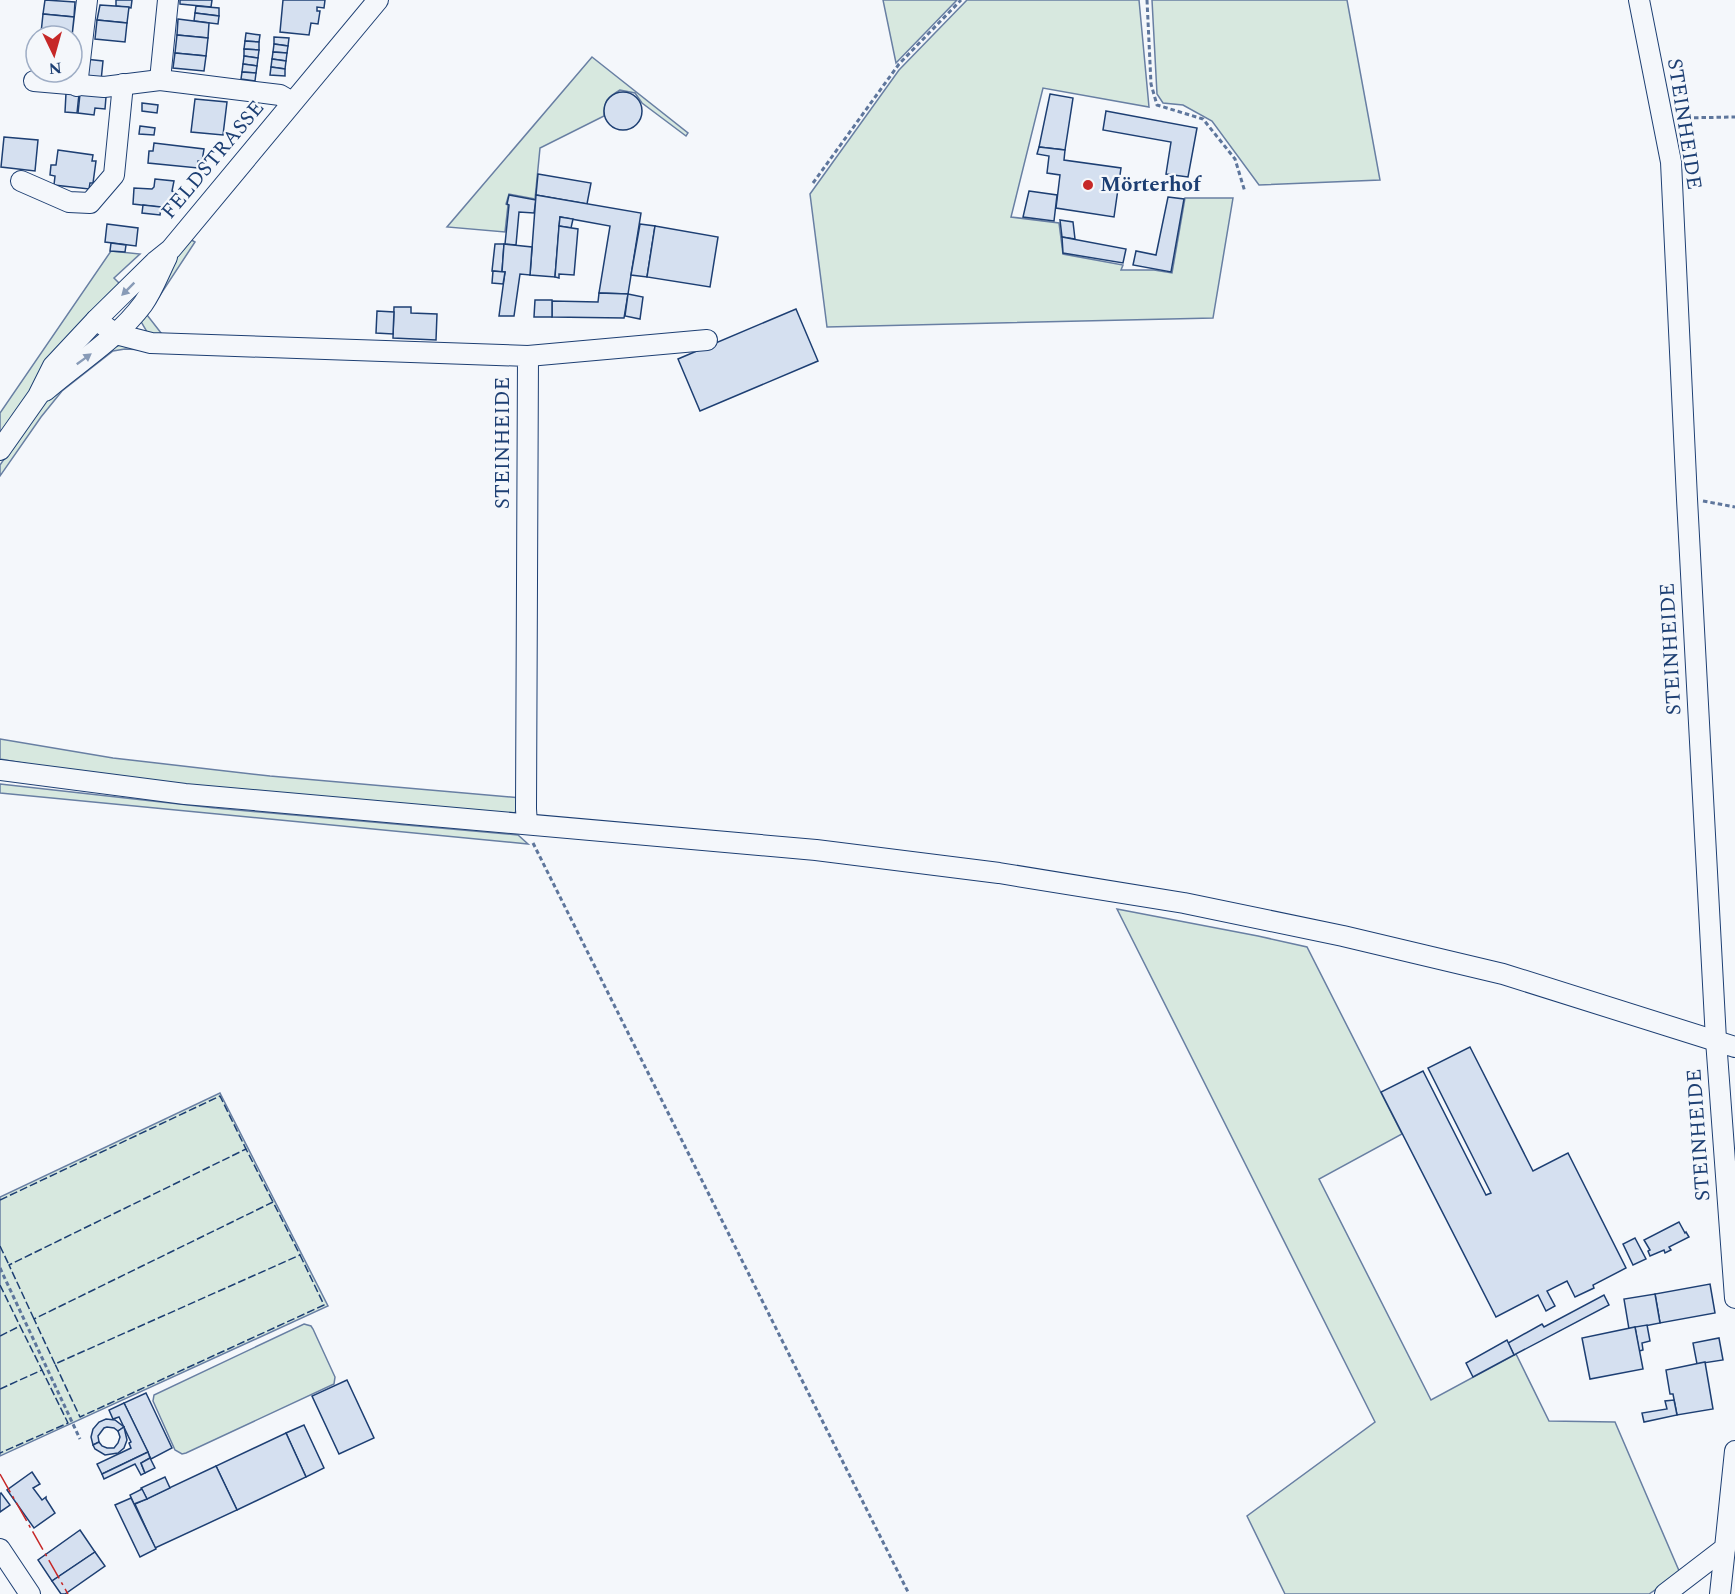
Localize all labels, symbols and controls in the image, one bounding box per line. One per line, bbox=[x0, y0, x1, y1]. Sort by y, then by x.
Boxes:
north arrow bbox=[24, 24, 84, 84]
text: N bbox=[48, 55, 63, 80]
street label: STEINHEIDE bbox=[1658, 56, 1710, 192]
street label: FELDSTRASSE bbox=[154, 93, 272, 227]
place label: Mörterhof bbox=[1100, 169, 1202, 201]
marker: Mörterhof bbox=[1081, 178, 1095, 192]
one-way arrow bbox=[121, 281, 135, 295]
one-way arrow bbox=[76, 354, 91, 366]
street label: STEINHEIDE bbox=[487, 377, 519, 509]
street label: STEINHEIDE bbox=[1652, 582, 1690, 716]
street label: STEINHEIDE bbox=[1678, 1068, 1720, 1202]

